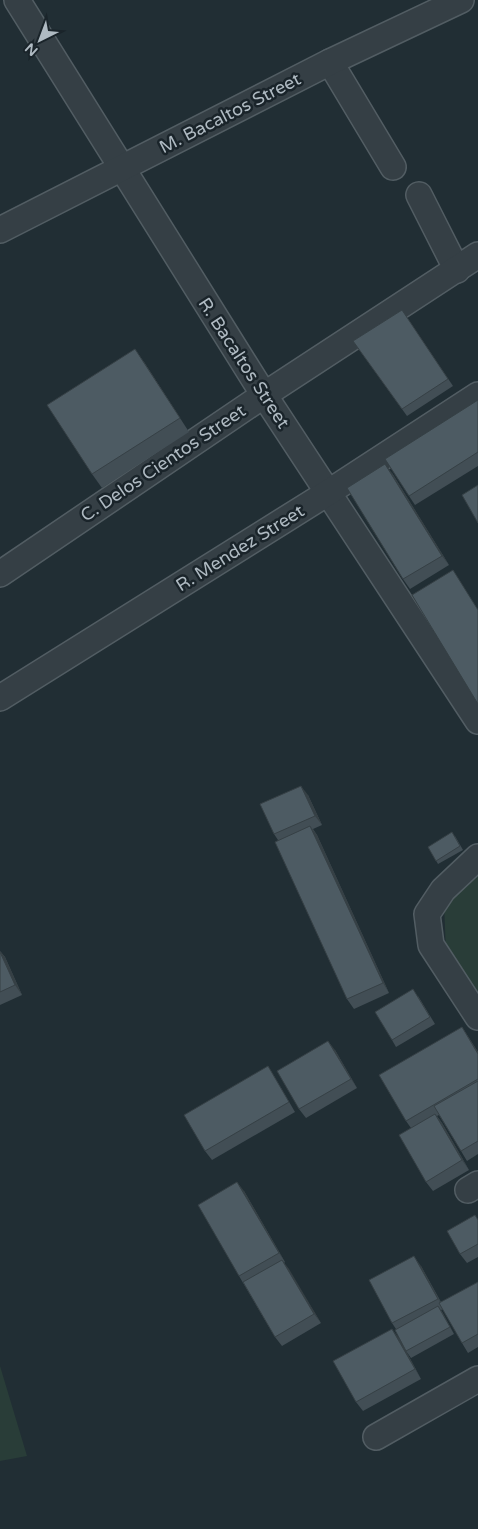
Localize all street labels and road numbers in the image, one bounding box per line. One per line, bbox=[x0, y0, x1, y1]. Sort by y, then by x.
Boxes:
street label: M. Bacaltos Street bbox=[156, 68, 305, 158]
street label: R. Bacaltos Street bbox=[194, 294, 295, 433]
street label: C. Delos Cientos Street bbox=[76, 399, 250, 526]
street label: R. Mendez Street bbox=[172, 500, 308, 596]

